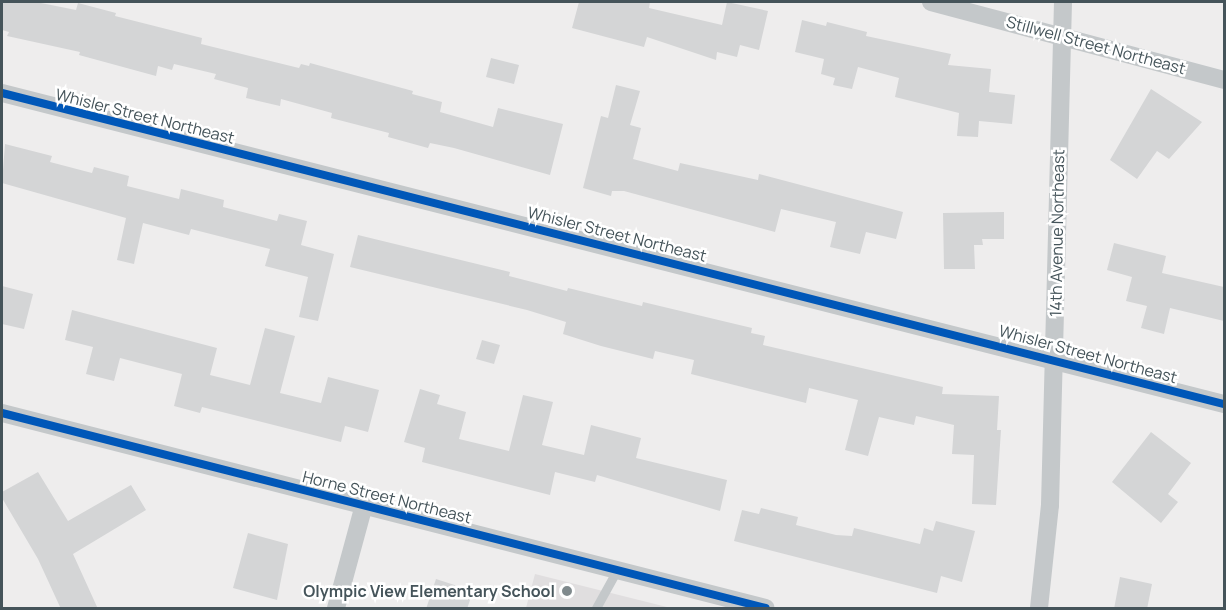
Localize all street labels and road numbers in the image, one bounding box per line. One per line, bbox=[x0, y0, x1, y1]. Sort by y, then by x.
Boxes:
street label: Stillwell Street Northeast bbox=[1004, 12, 1188, 78]
street label: Whisler Street Northeast bbox=[53, 84, 237, 148]
street label: 14th Avenue Northeast bbox=[1046, 149, 1068, 317]
street label: Whisler Street Northeast bbox=[525, 202, 709, 266]
street label: Whisler Street Northeast bbox=[997, 321, 1179, 387]
street label: Horne Street Northeast bbox=[301, 467, 473, 527]

